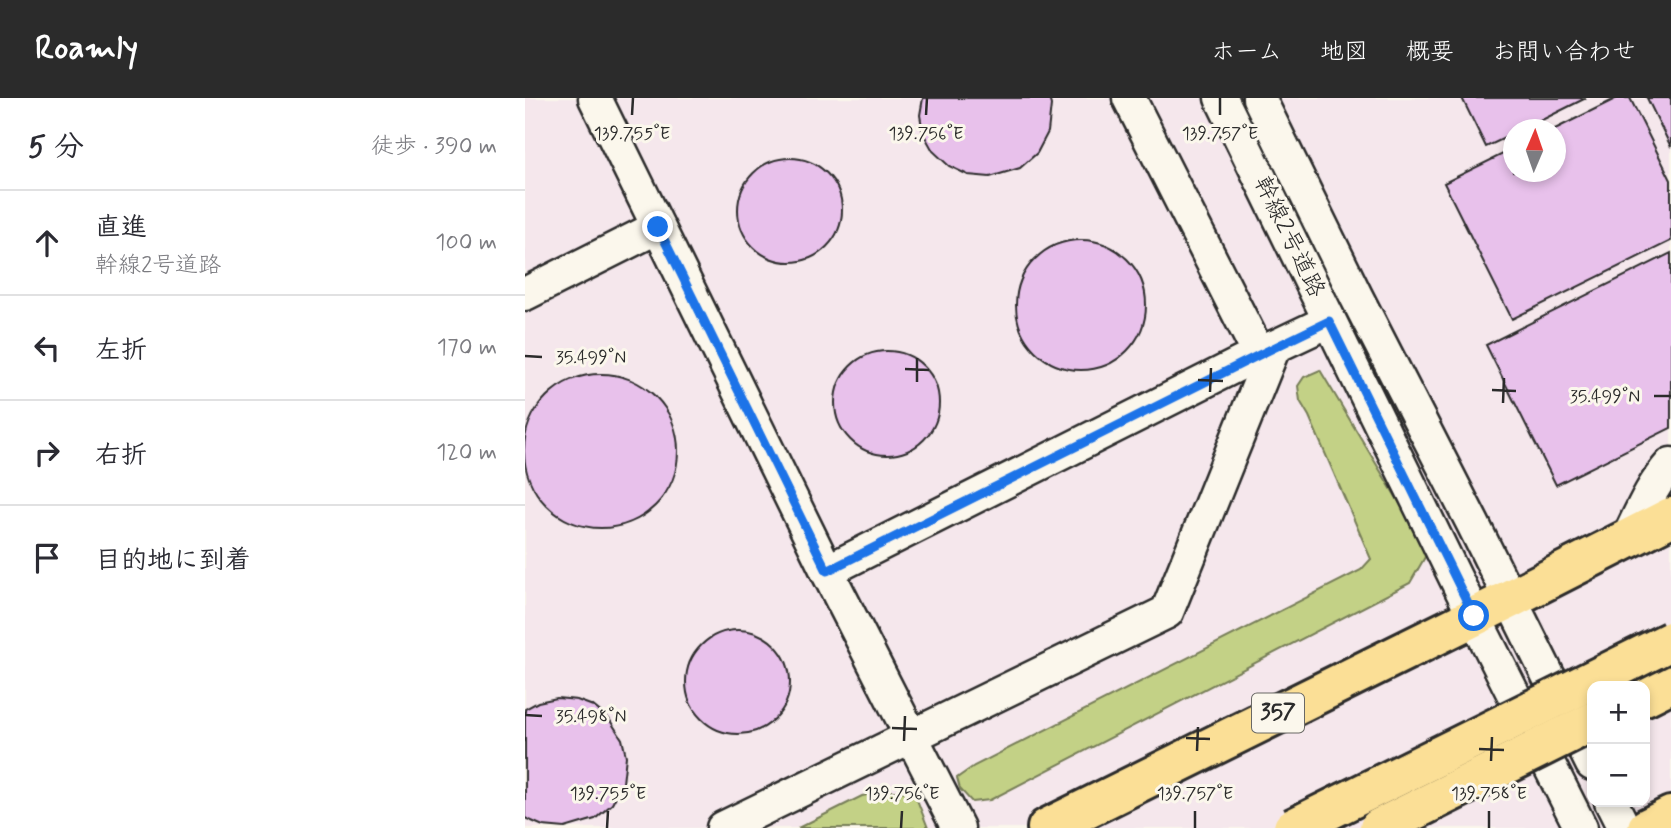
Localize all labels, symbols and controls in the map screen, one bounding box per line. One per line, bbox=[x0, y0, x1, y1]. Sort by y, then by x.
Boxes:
text: Roamly bbox=[35, 27, 138, 71]
text: ホーム bbox=[1211, 37, 1282, 68]
text: 地図 bbox=[1320, 37, 1368, 68]
text: 概要 bbox=[1406, 37, 1454, 68]
text: お問い合わせ bbox=[1492, 37, 1636, 68]
north arrow bbox=[1503, 119, 1566, 182]
text: 139.755°E bbox=[594, 122, 670, 146]
text: 139.756°E bbox=[889, 122, 963, 146]
text: 139.757°E bbox=[1182, 122, 1258, 146]
text: 5 分 bbox=[28, 128, 84, 167]
text: 徒歩 · 390 m bbox=[371, 132, 497, 162]
street label: 幹線2号道路 bbox=[1246, 171, 1332, 303]
text: 直進 bbox=[95, 211, 147, 245]
route end bbox=[642, 211, 673, 242]
icon: ahead bbox=[28, 224, 66, 262]
text: 100 m bbox=[435, 228, 497, 258]
text: 幹線2号道路 bbox=[95, 251, 221, 281]
icon: left bbox=[28, 329, 66, 367]
text: 170 m bbox=[437, 333, 497, 363]
text: 左折 bbox=[95, 334, 147, 368]
text: 35.499°N bbox=[556, 346, 626, 370]
text: 35.499°N bbox=[1570, 385, 1640, 409]
icon: right bbox=[28, 434, 66, 472]
text: 120 m bbox=[436, 438, 497, 468]
text: 右折 bbox=[95, 439, 147, 473]
icon: arrive bbox=[28, 539, 66, 577]
text: 目的地に到着 bbox=[95, 544, 251, 578]
route start bbox=[1458, 600, 1489, 631]
map controls bbox=[1587, 681, 1650, 807]
button: + bbox=[1587, 681, 1650, 744]
road number: 357 bbox=[1252, 694, 1304, 733]
text: 35.498°N bbox=[556, 705, 626, 729]
button: − bbox=[1587, 744, 1650, 807]
text: 139.755°E bbox=[570, 782, 646, 806]
text: 139.756°E bbox=[865, 782, 939, 806]
text: 139.757°E bbox=[1157, 782, 1233, 806]
text: 139.758°E bbox=[1451, 782, 1527, 806]

